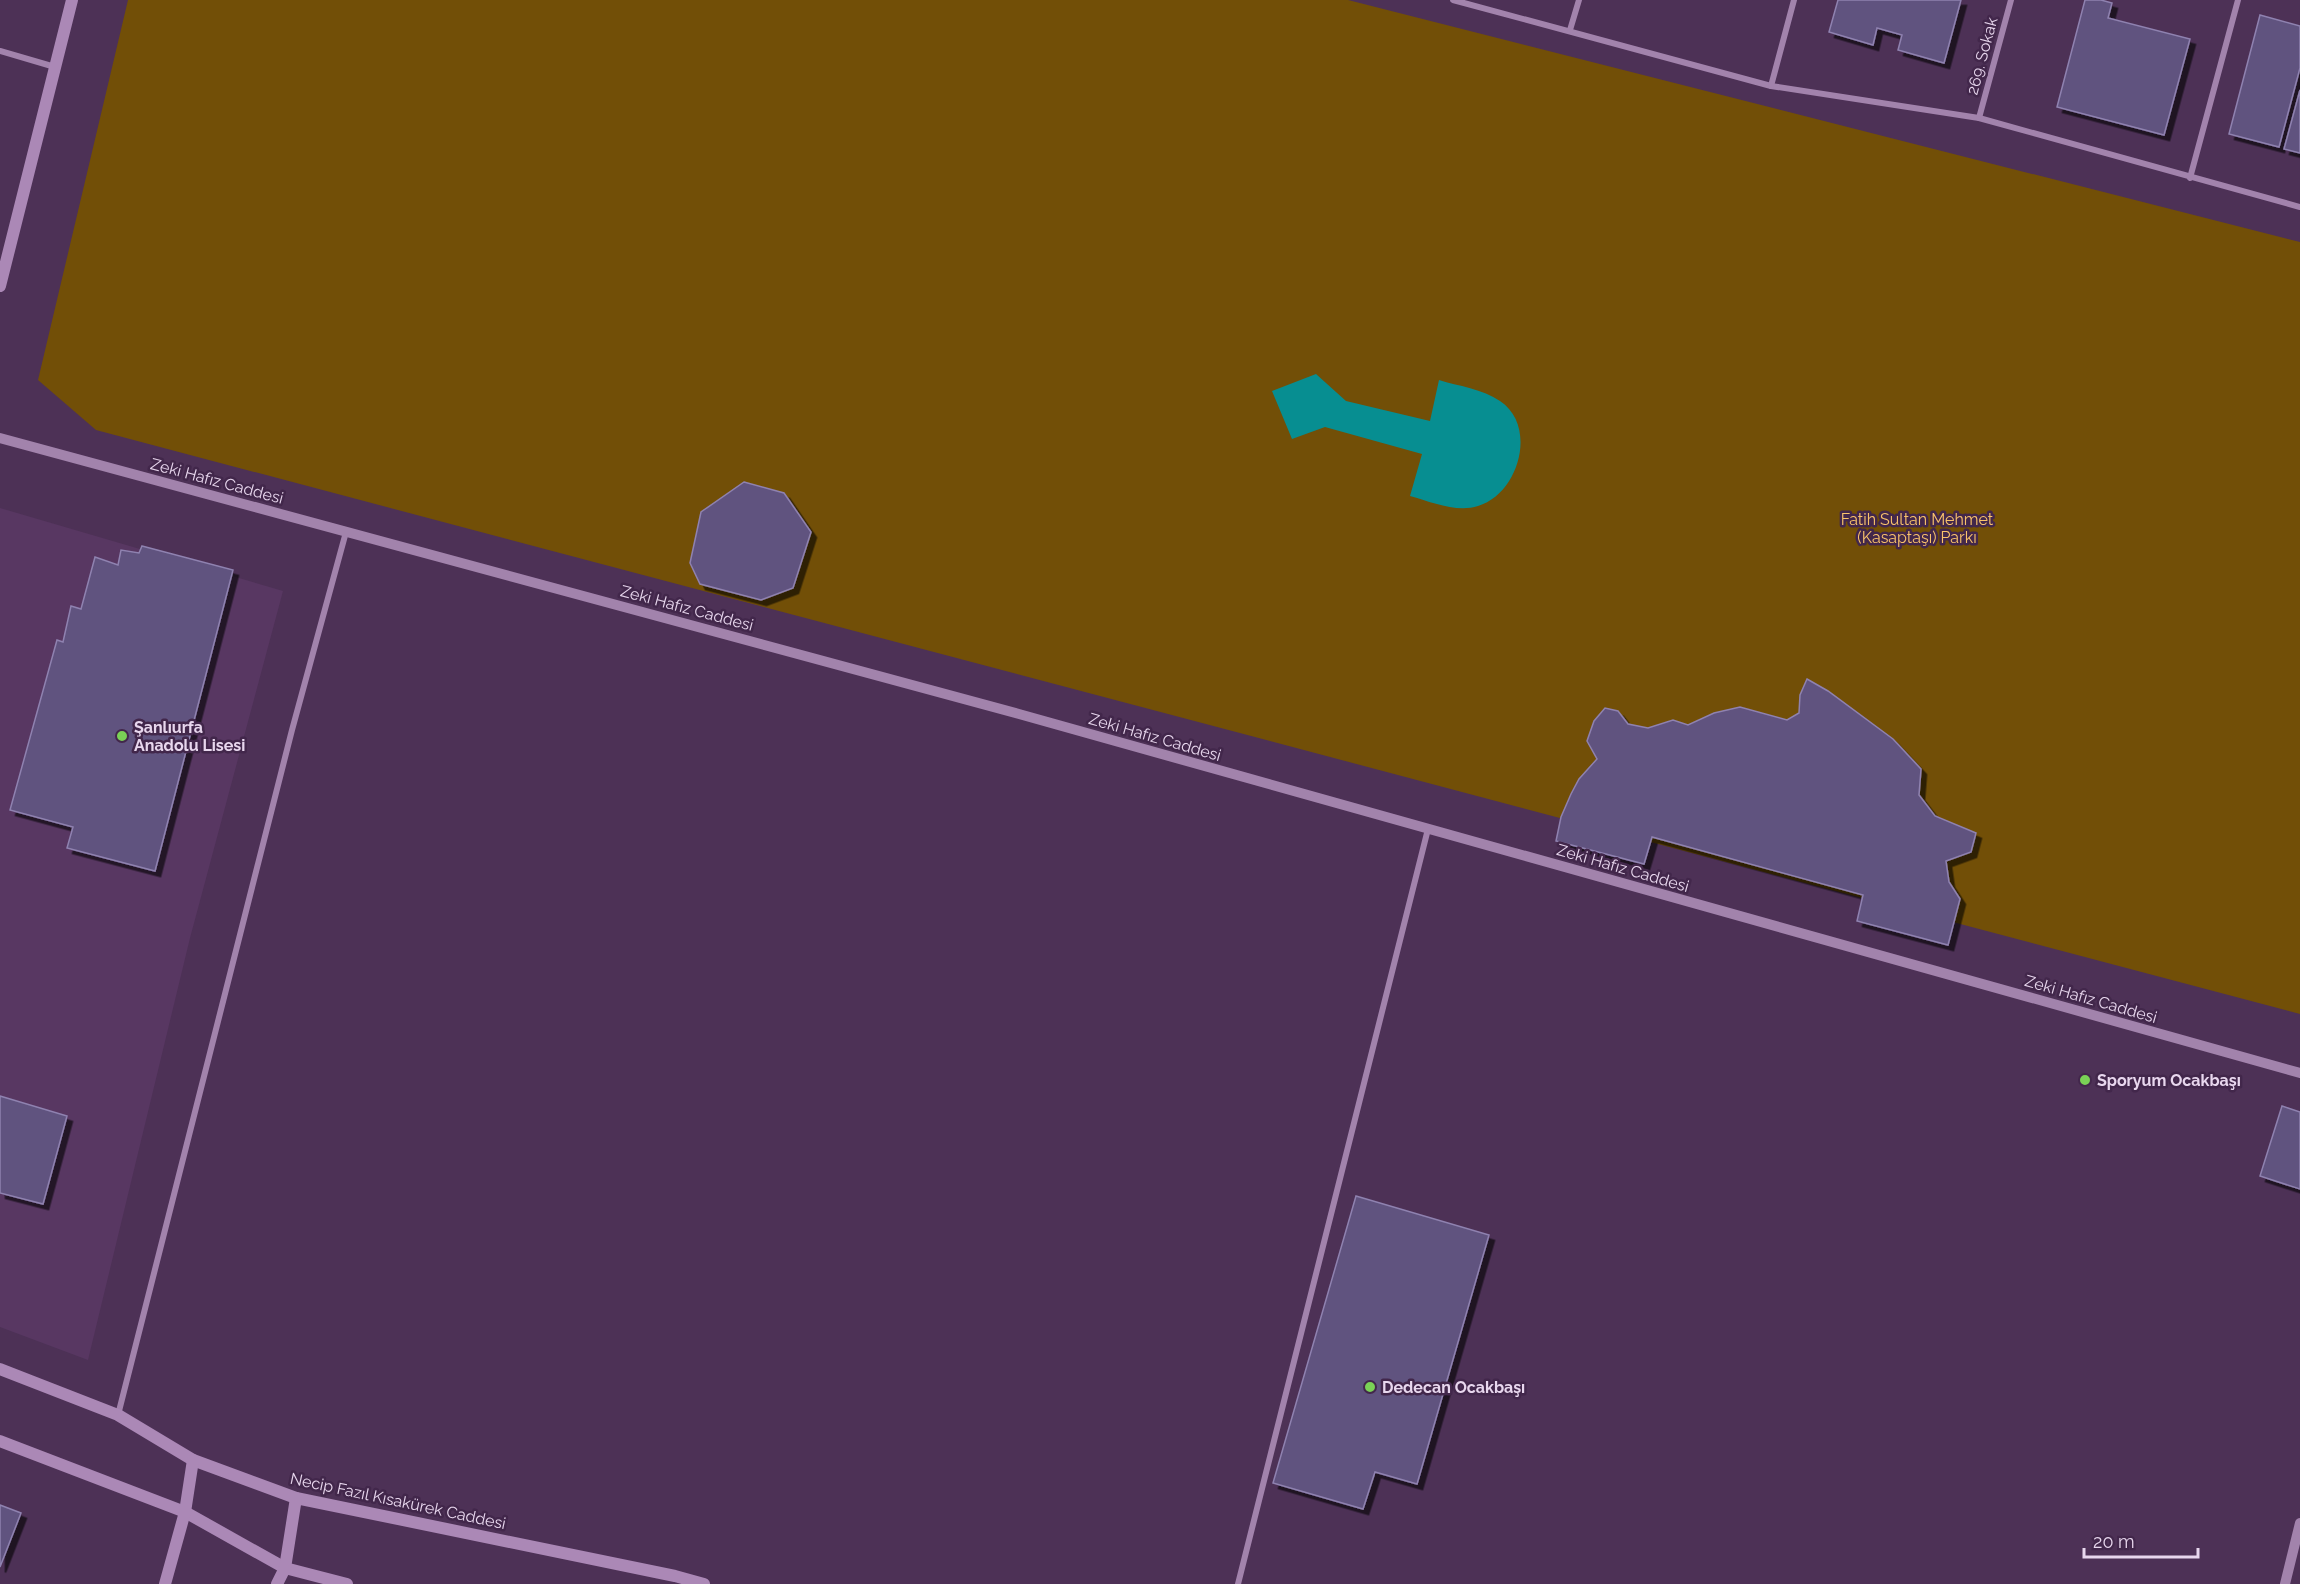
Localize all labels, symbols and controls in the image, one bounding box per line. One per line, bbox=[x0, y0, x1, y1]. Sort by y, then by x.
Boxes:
street label: 269. Sokak bbox=[1963, 15, 2002, 97]
street label: Zeki Hafız Caddesi bbox=[149, 454, 285, 508]
park label: Fatih Sultan Mehmet (Kasaptaşı) Parkı bbox=[1841, 510, 1994, 547]
street label: Zeki Hafız Caddesi bbox=[619, 581, 755, 635]
street label: Zeki Hafız Caddesi bbox=[1087, 709, 1223, 765]
place label: Şanlıurfa Anadolu Lisesi bbox=[134, 718, 245, 755]
marker: Şanlıurfa Anadolu Lisesi bbox=[115, 729, 129, 743]
street label: Zeki Hafız Caddesi bbox=[1555, 840, 1691, 896]
street label: Zeki Hafız Caddesi bbox=[2023, 971, 2159, 1027]
place label: Sporyum Ocakbaşı bbox=[2097, 1071, 2241, 1090]
marker: Sporyum Ocakbaşı bbox=[2078, 1073, 2092, 1087]
place label: Dedecan Ocakbaşı bbox=[1382, 1378, 1525, 1397]
marker: Dedecan Ocakbaşı bbox=[1363, 1380, 1377, 1394]
street label: Necip Fazıl Kısakürek Caddesi bbox=[288, 1469, 508, 1533]
scale bar bbox=[2084, 1521, 2198, 1559]
text: 20 m bbox=[2093, 1531, 2135, 1552]

